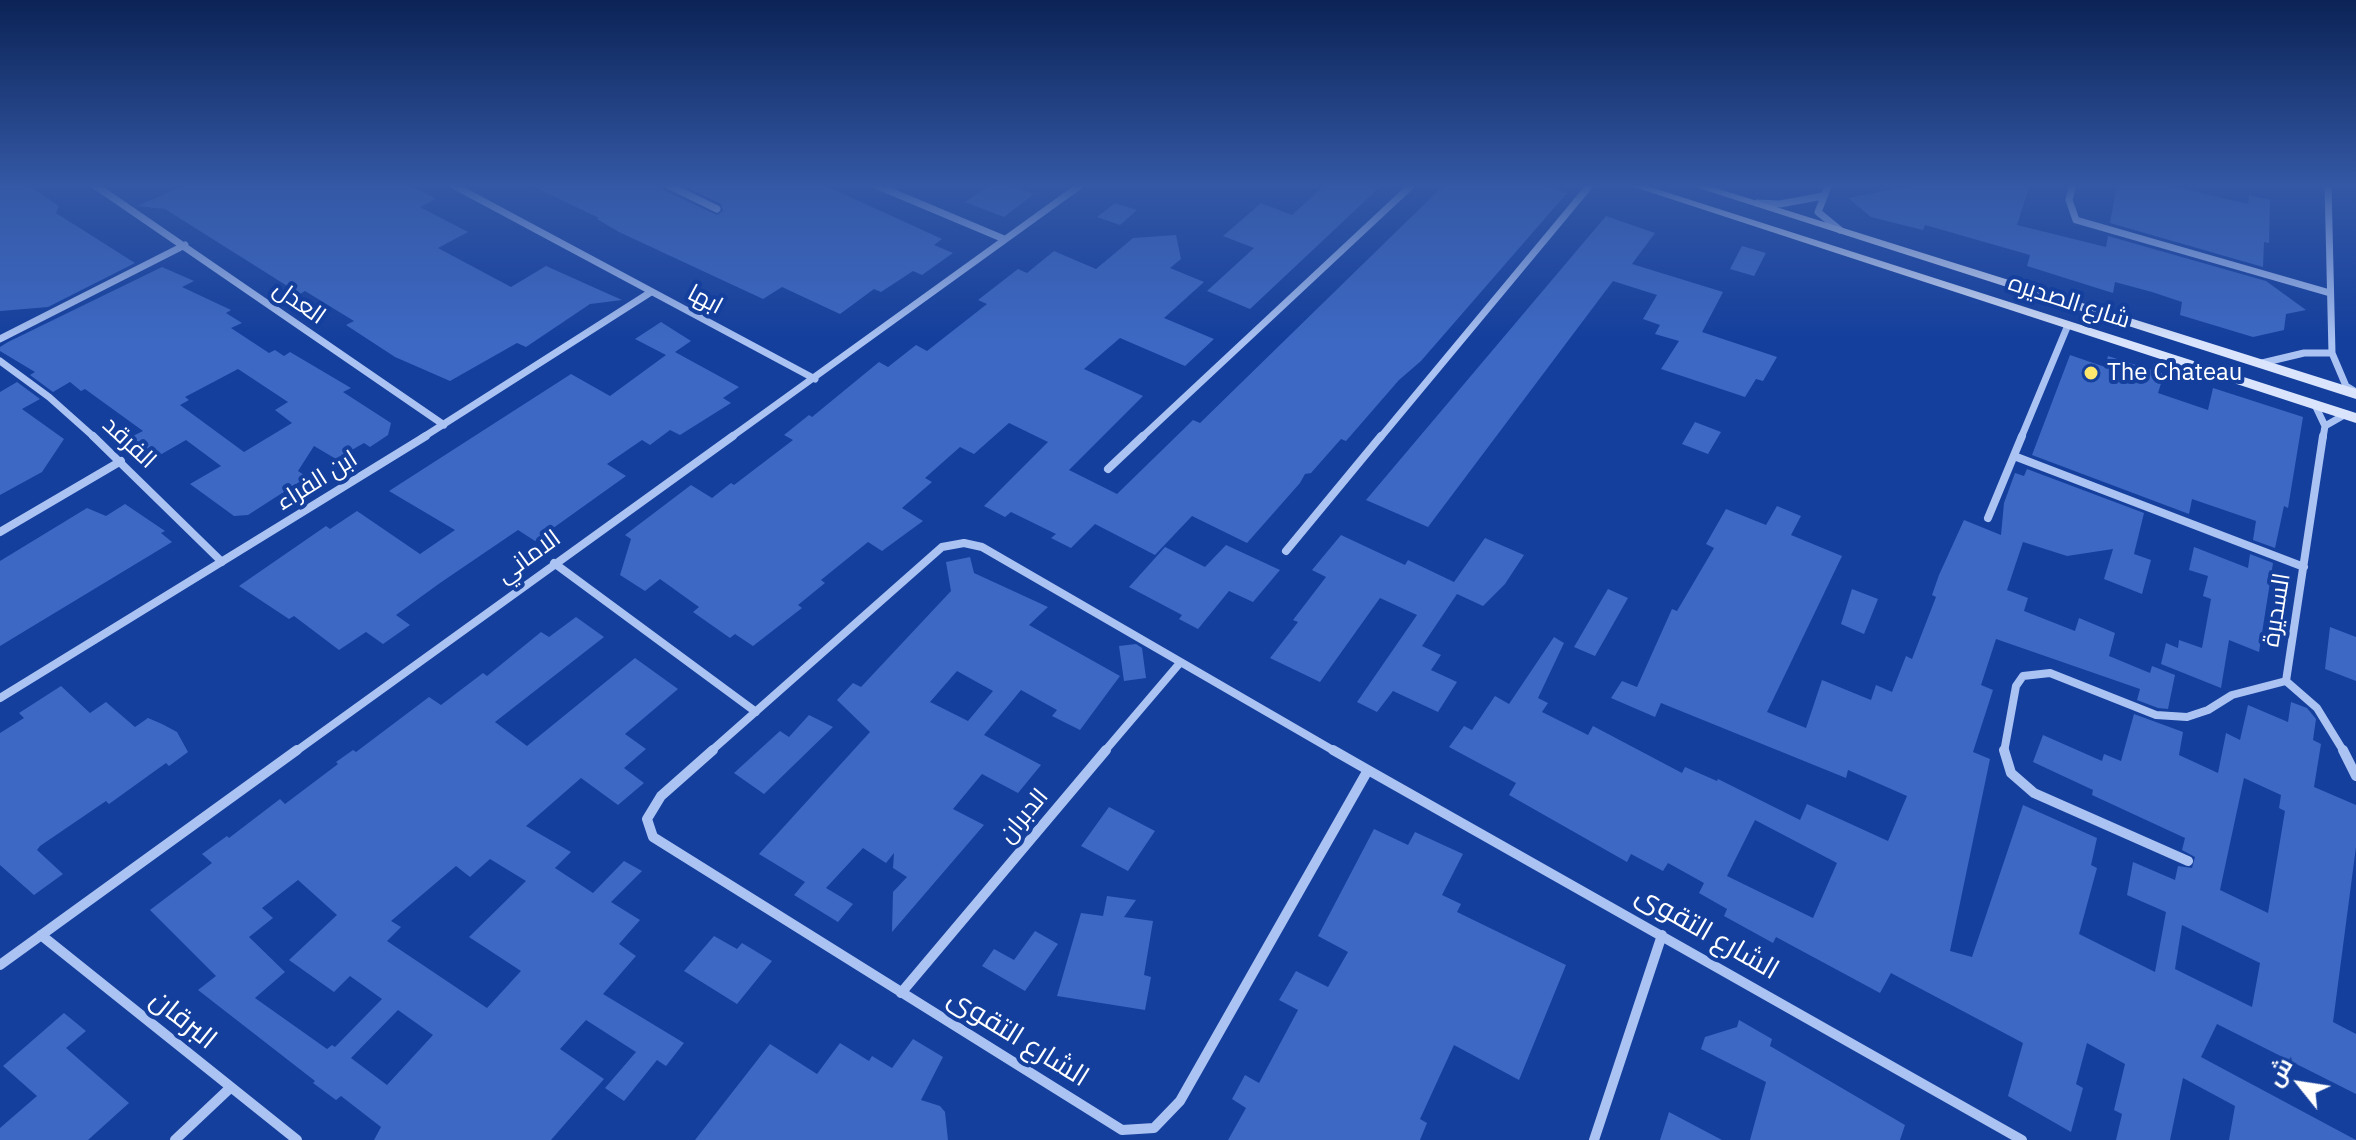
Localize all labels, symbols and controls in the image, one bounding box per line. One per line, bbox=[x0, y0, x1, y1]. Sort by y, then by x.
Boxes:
street label: شارع الصديره bbox=[2005, 269, 2133, 335]
street label: العدل bbox=[267, 275, 331, 331]
street label: ابها bbox=[682, 279, 728, 321]
place label: The Chateau bbox=[2107, 359, 2243, 387]
marker: The Chateau bbox=[2082, 364, 2100, 382]
street label: الفرقد bbox=[96, 411, 162, 475]
street label: ابن الفراء bbox=[271, 445, 363, 517]
street label: الاماني bbox=[491, 524, 567, 590]
street label: السديرة bbox=[2257, 571, 2297, 649]
street label: الدبران bbox=[993, 783, 1055, 849]
street label: الشارع التقوى bbox=[1629, 879, 1785, 987]
street label: الشارع التقوى bbox=[941, 981, 1095, 1095]
street label: البرقان bbox=[143, 983, 223, 1057]
north arrow bbox=[2260, 1044, 2340, 1124]
text: ش bbox=[2259, 1052, 2298, 1091]

